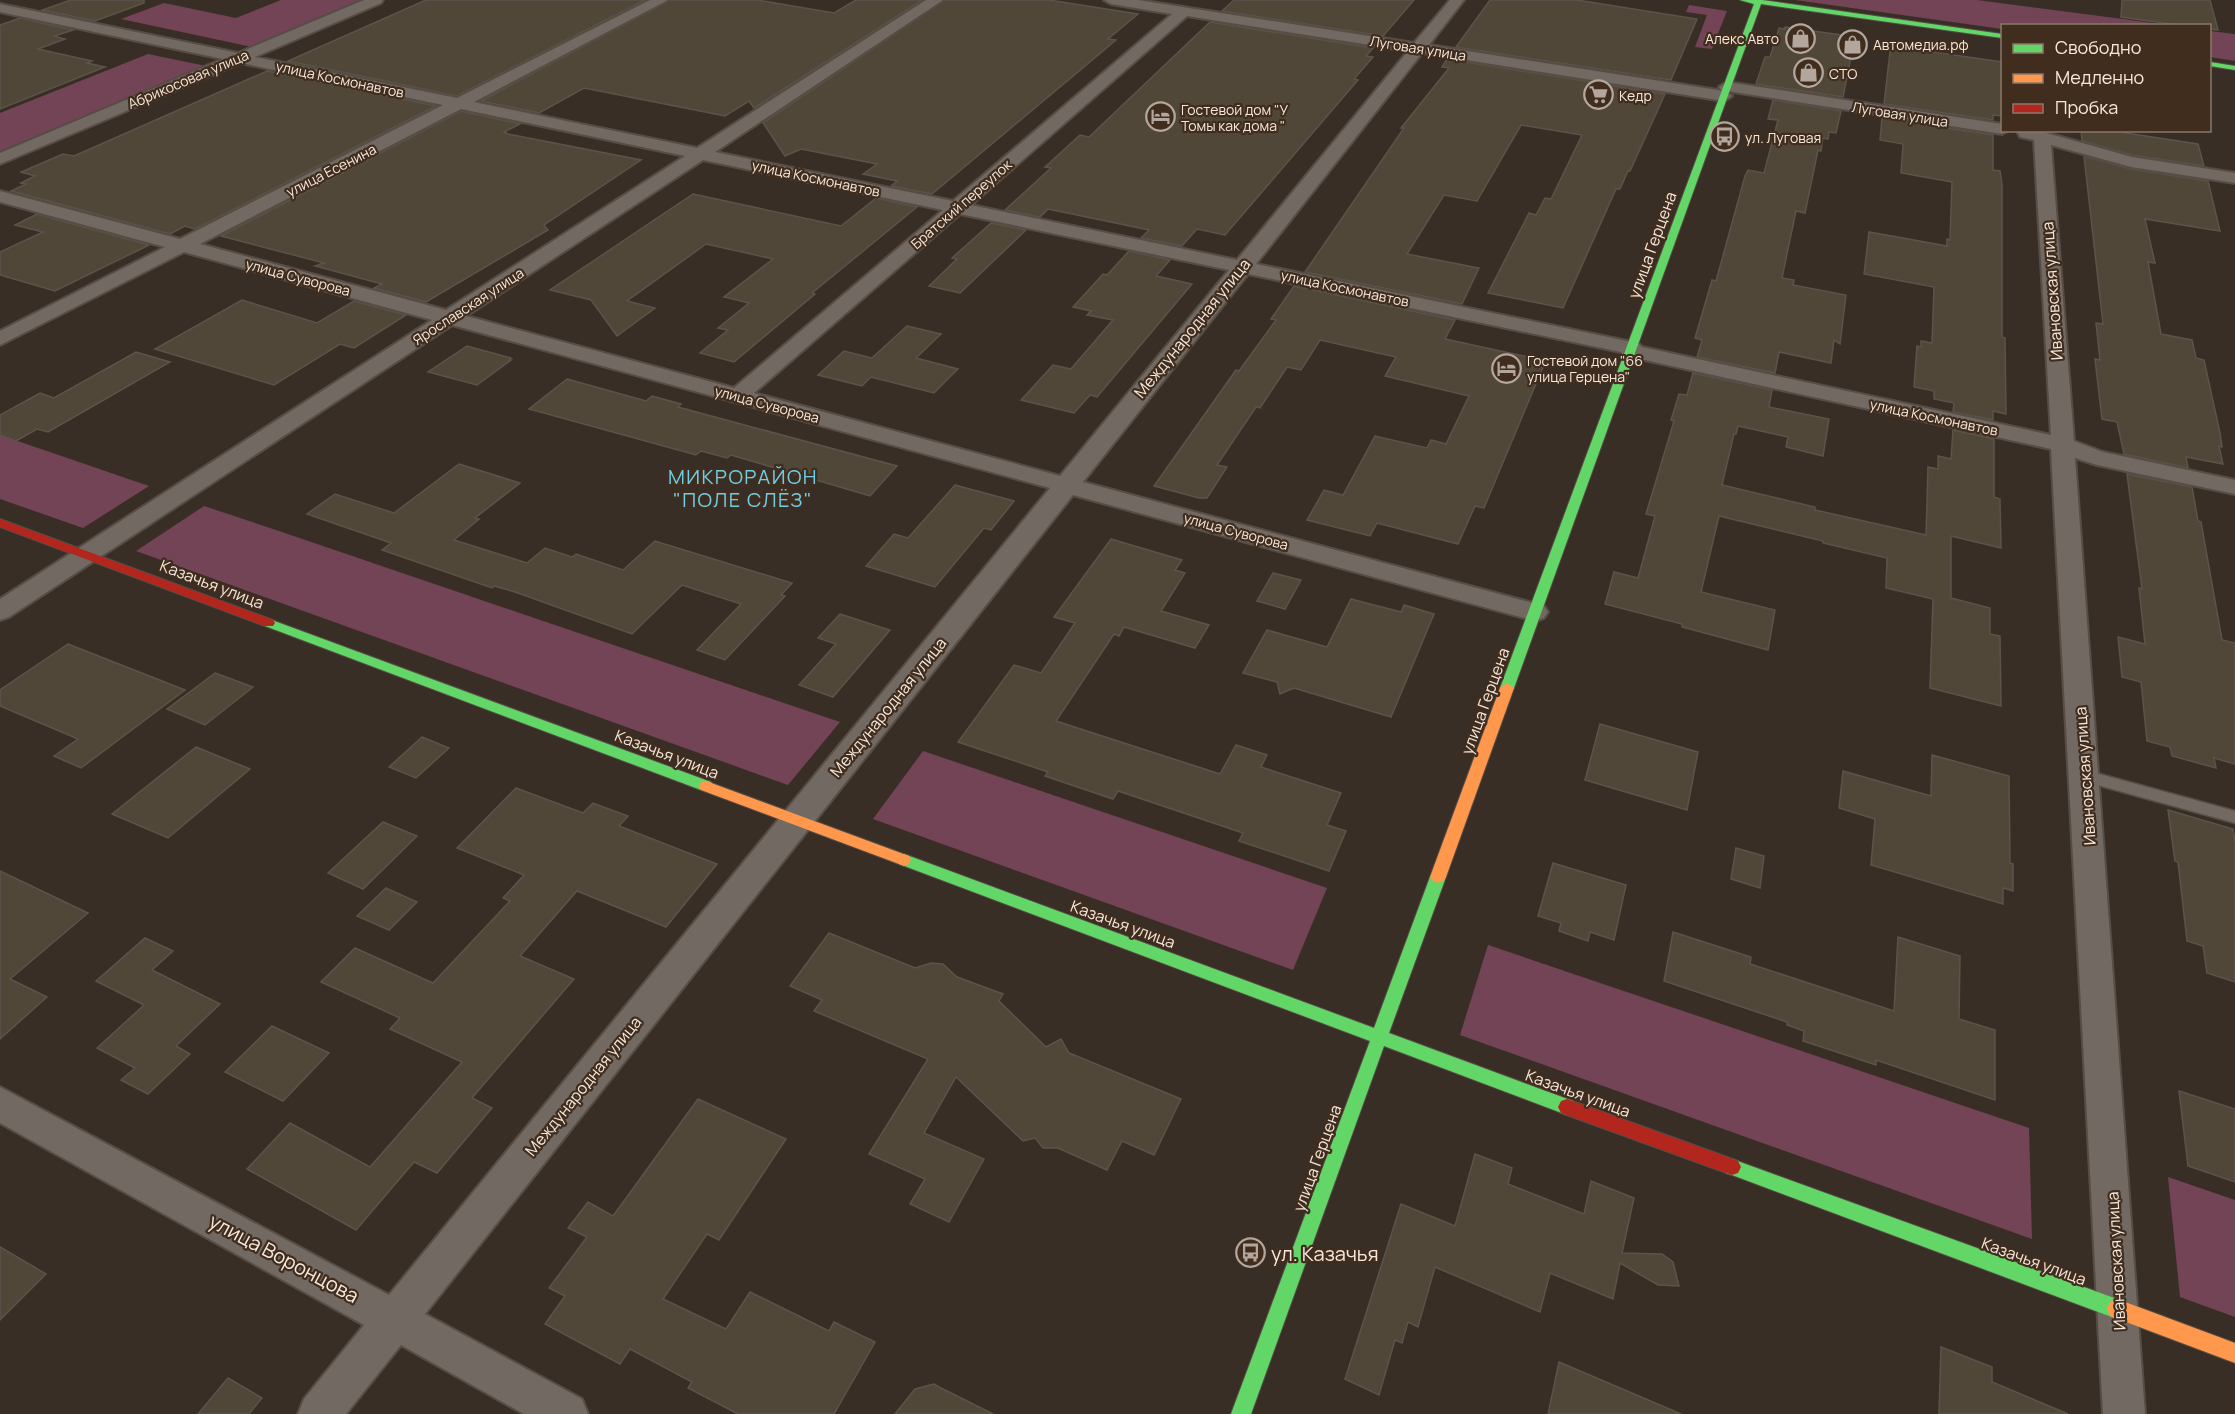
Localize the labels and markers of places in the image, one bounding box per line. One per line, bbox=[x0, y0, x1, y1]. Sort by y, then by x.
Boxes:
shop icon: Алекс Авто bbox=[1784, 22, 1816, 54]
shop icon: Автомедиа.рф bbox=[1836, 28, 1868, 60]
place label: Алекс Авто bbox=[1705, 29, 1779, 48]
place label: Автомедиа.рф bbox=[1873, 35, 1969, 54]
shop icon: СТО bbox=[1792, 57, 1824, 89]
place label: СТО bbox=[1829, 64, 1858, 83]
supermarket icon: Кедр bbox=[1582, 79, 1614, 111]
place label: Кедр bbox=[1619, 86, 1652, 105]
place label: Гостевой дом "У Томы как дома " bbox=[1181, 100, 1289, 135]
hotel icon: Гостевой дом "У Томы как дома " bbox=[1144, 101, 1176, 133]
bus stop icon: ул. Луговая bbox=[1708, 121, 1740, 153]
place label: ул. Луговая bbox=[1745, 128, 1821, 147]
place label: Гостевой дом "66 улица Герцена" bbox=[1527, 351, 1643, 386]
hotel icon: Гостевой дом "66 улица Герцена" bbox=[1490, 352, 1522, 384]
bus stop icon: ул. Казачья bbox=[1234, 1237, 1266, 1269]
place label: ул. Казачья bbox=[1271, 1240, 1379, 1267]

